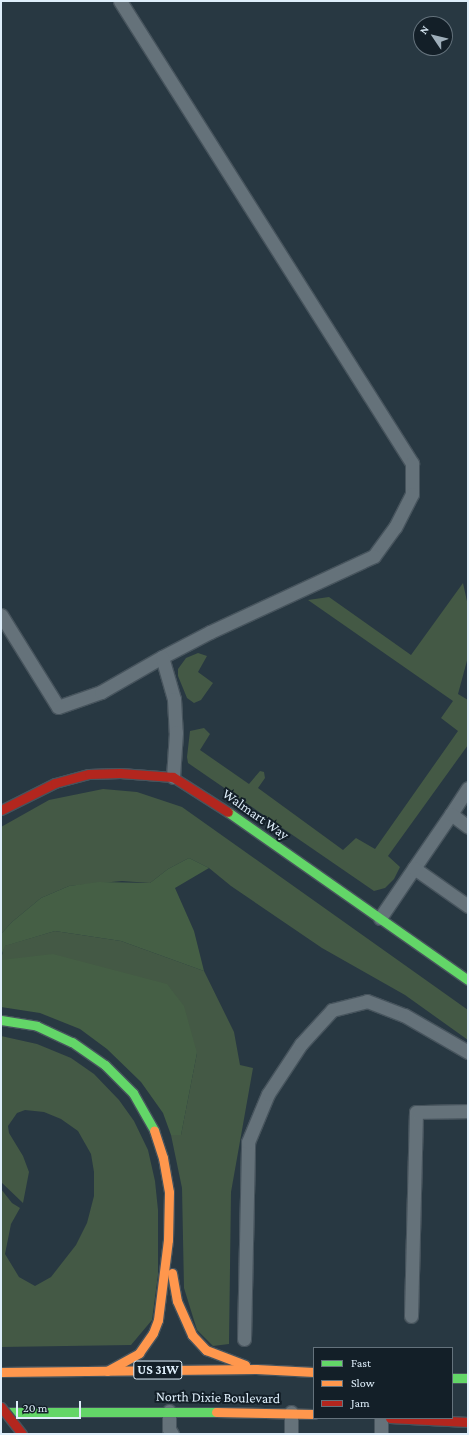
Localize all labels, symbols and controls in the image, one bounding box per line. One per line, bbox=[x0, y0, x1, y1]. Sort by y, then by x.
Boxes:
north arrow bbox=[413, 16, 453, 56]
text: N bbox=[417, 23, 431, 36]
street label: Walmart Way bbox=[219, 785, 293, 843]
legend bbox=[313, 1347, 453, 1419]
text: Fast bbox=[351, 1356, 371, 1370]
road number: US 31W bbox=[133, 1359, 183, 1381]
text: Slow bbox=[351, 1376, 375, 1390]
street label: North Dixie Boulevard bbox=[156, 1388, 280, 1406]
scale bar bbox=[18, 1393, 83, 1419]
text: Jam bbox=[351, 1396, 370, 1410]
text: 20 m bbox=[23, 1401, 47, 1415]

